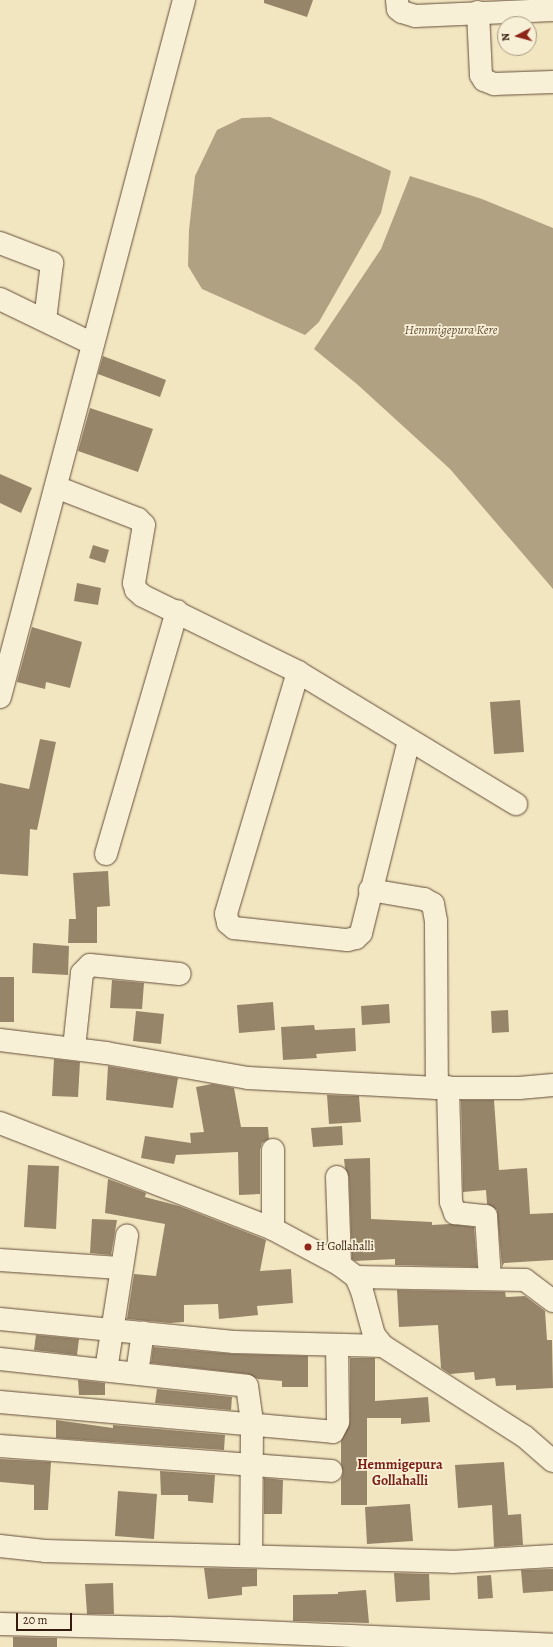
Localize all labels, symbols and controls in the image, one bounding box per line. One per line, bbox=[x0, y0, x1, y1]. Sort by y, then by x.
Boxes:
north arrow bbox=[497, 16, 537, 56]
text: N bbox=[498, 32, 513, 42]
water label: Hemmigepura Kere bbox=[405, 322, 497, 338]
place label: H Gollahalli bbox=[316, 1240, 374, 1254]
marker: H Gollahalli bbox=[303, 1242, 313, 1252]
district label: Hemmigepura Gollahalli bbox=[357, 1457, 443, 1490]
scale bar bbox=[18, 1605, 74, 1631]
text: 20 m bbox=[23, 1612, 47, 1628]

